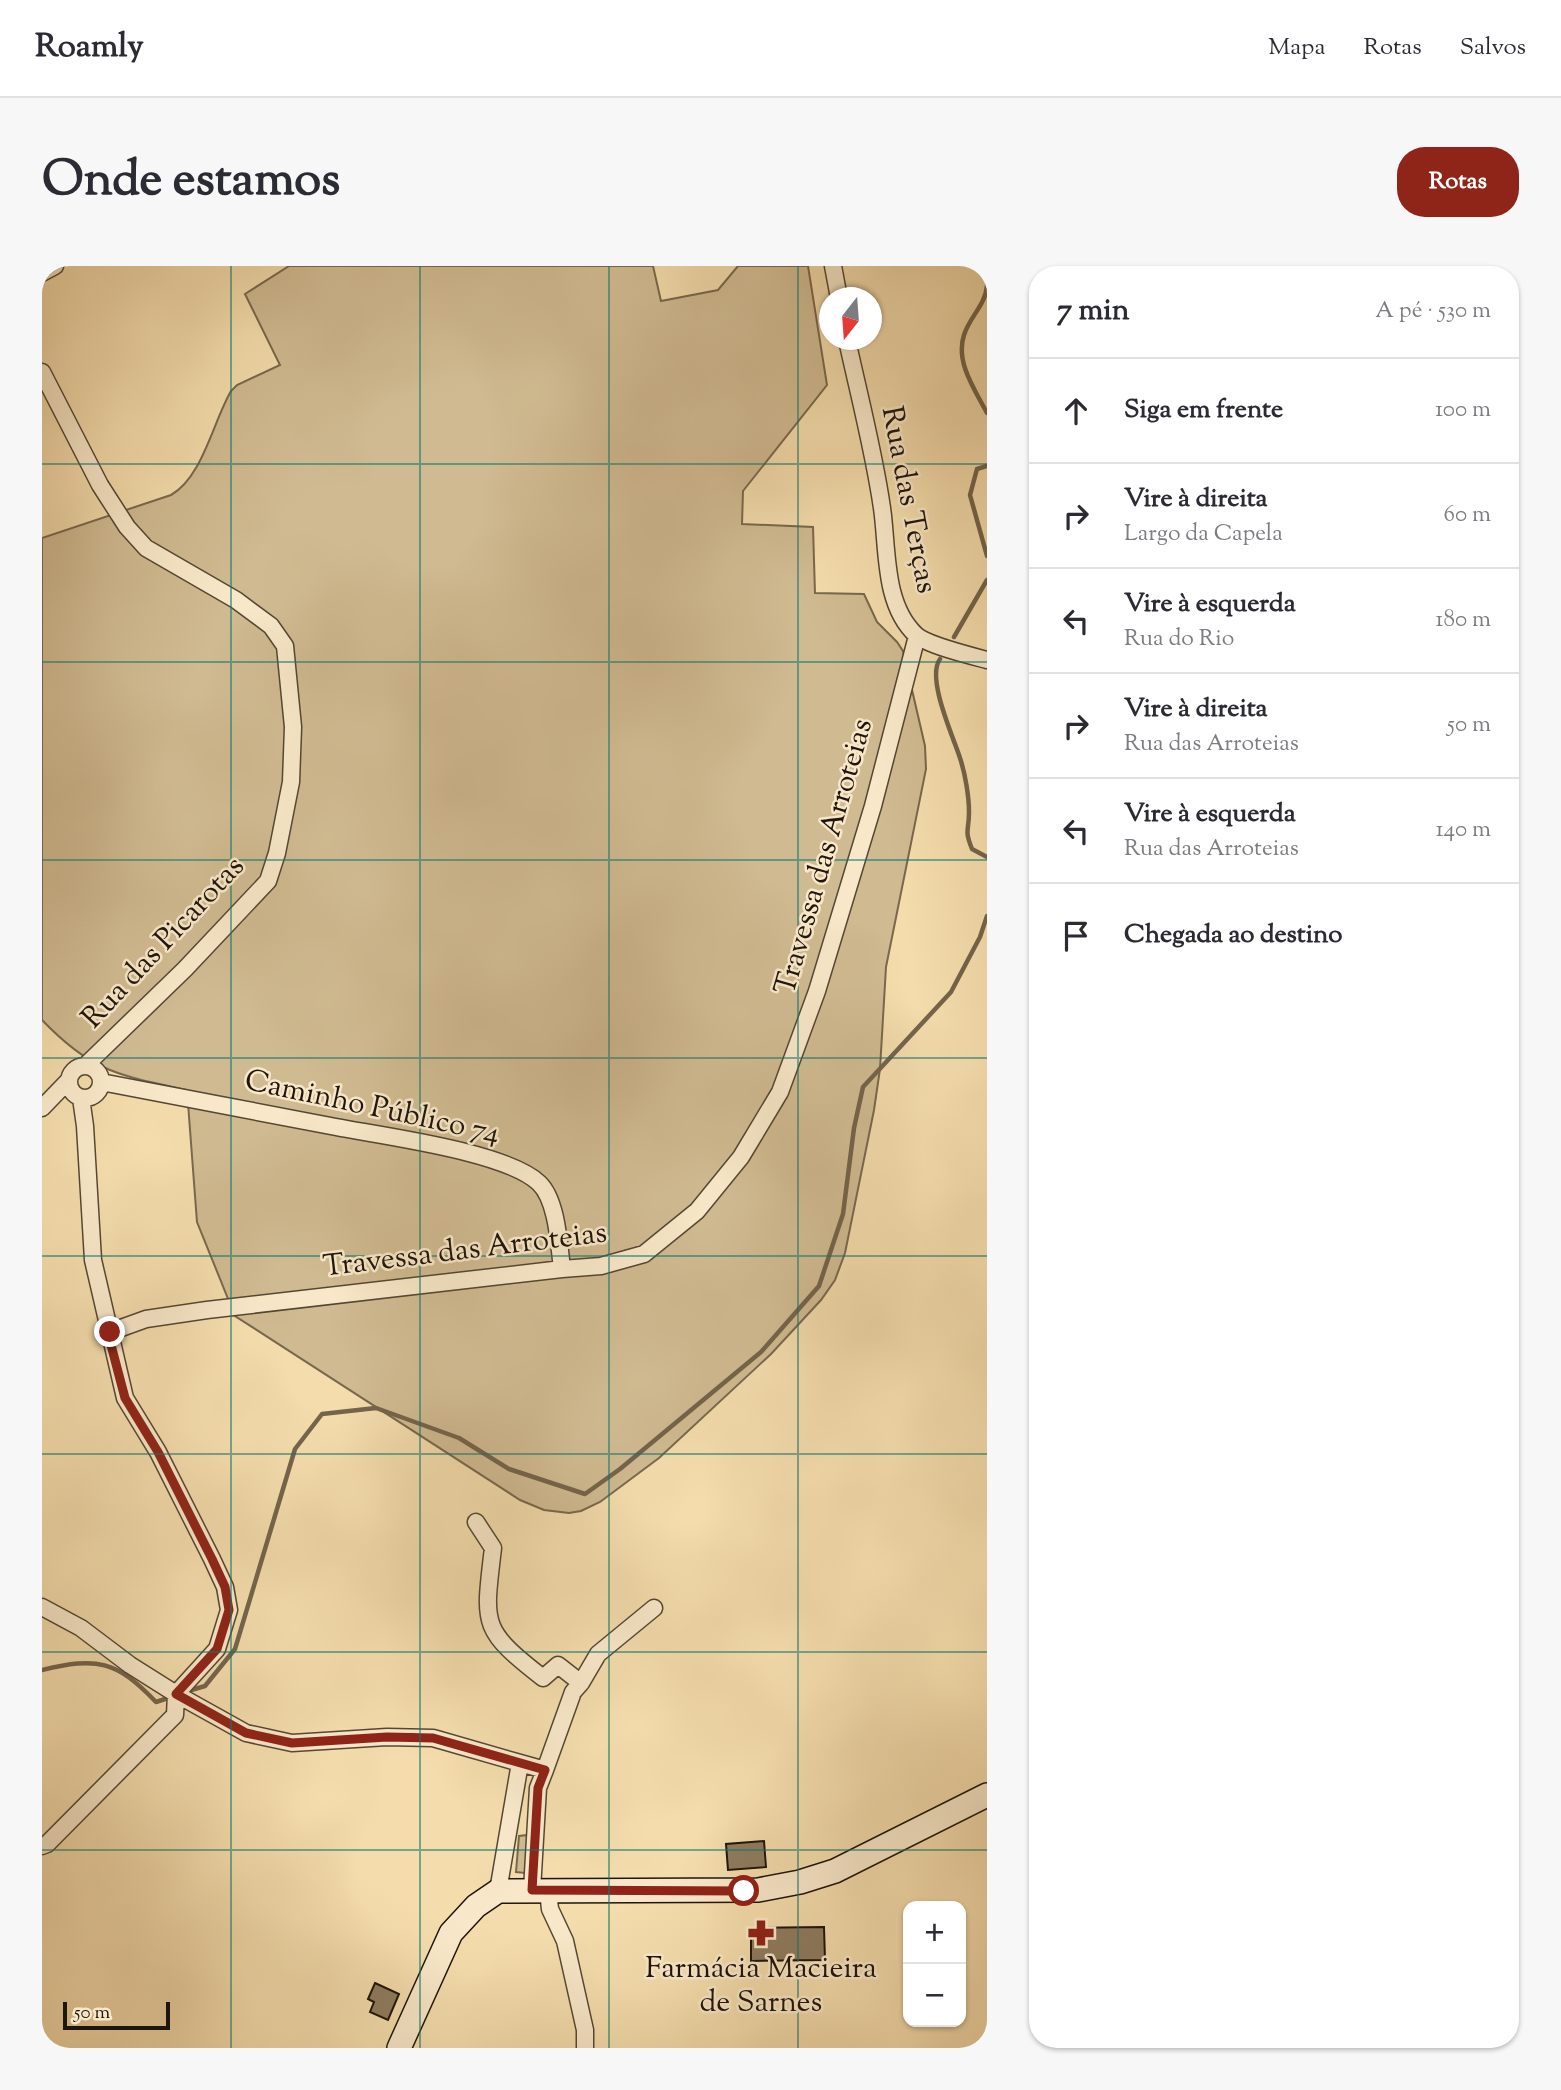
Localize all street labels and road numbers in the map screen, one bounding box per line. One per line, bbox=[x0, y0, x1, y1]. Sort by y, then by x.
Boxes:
street label: Rua das Terças bbox=[869, 403, 947, 597]
street label: Travessa das Arroteias bbox=[765, 714, 885, 1000]
street label: Rua das Picarotas bbox=[72, 847, 256, 1039]
street label: Caminho Público 74 bbox=[241, 1060, 503, 1156]
street label: Travessa das Arroteias bbox=[321, 1212, 609, 1290]

